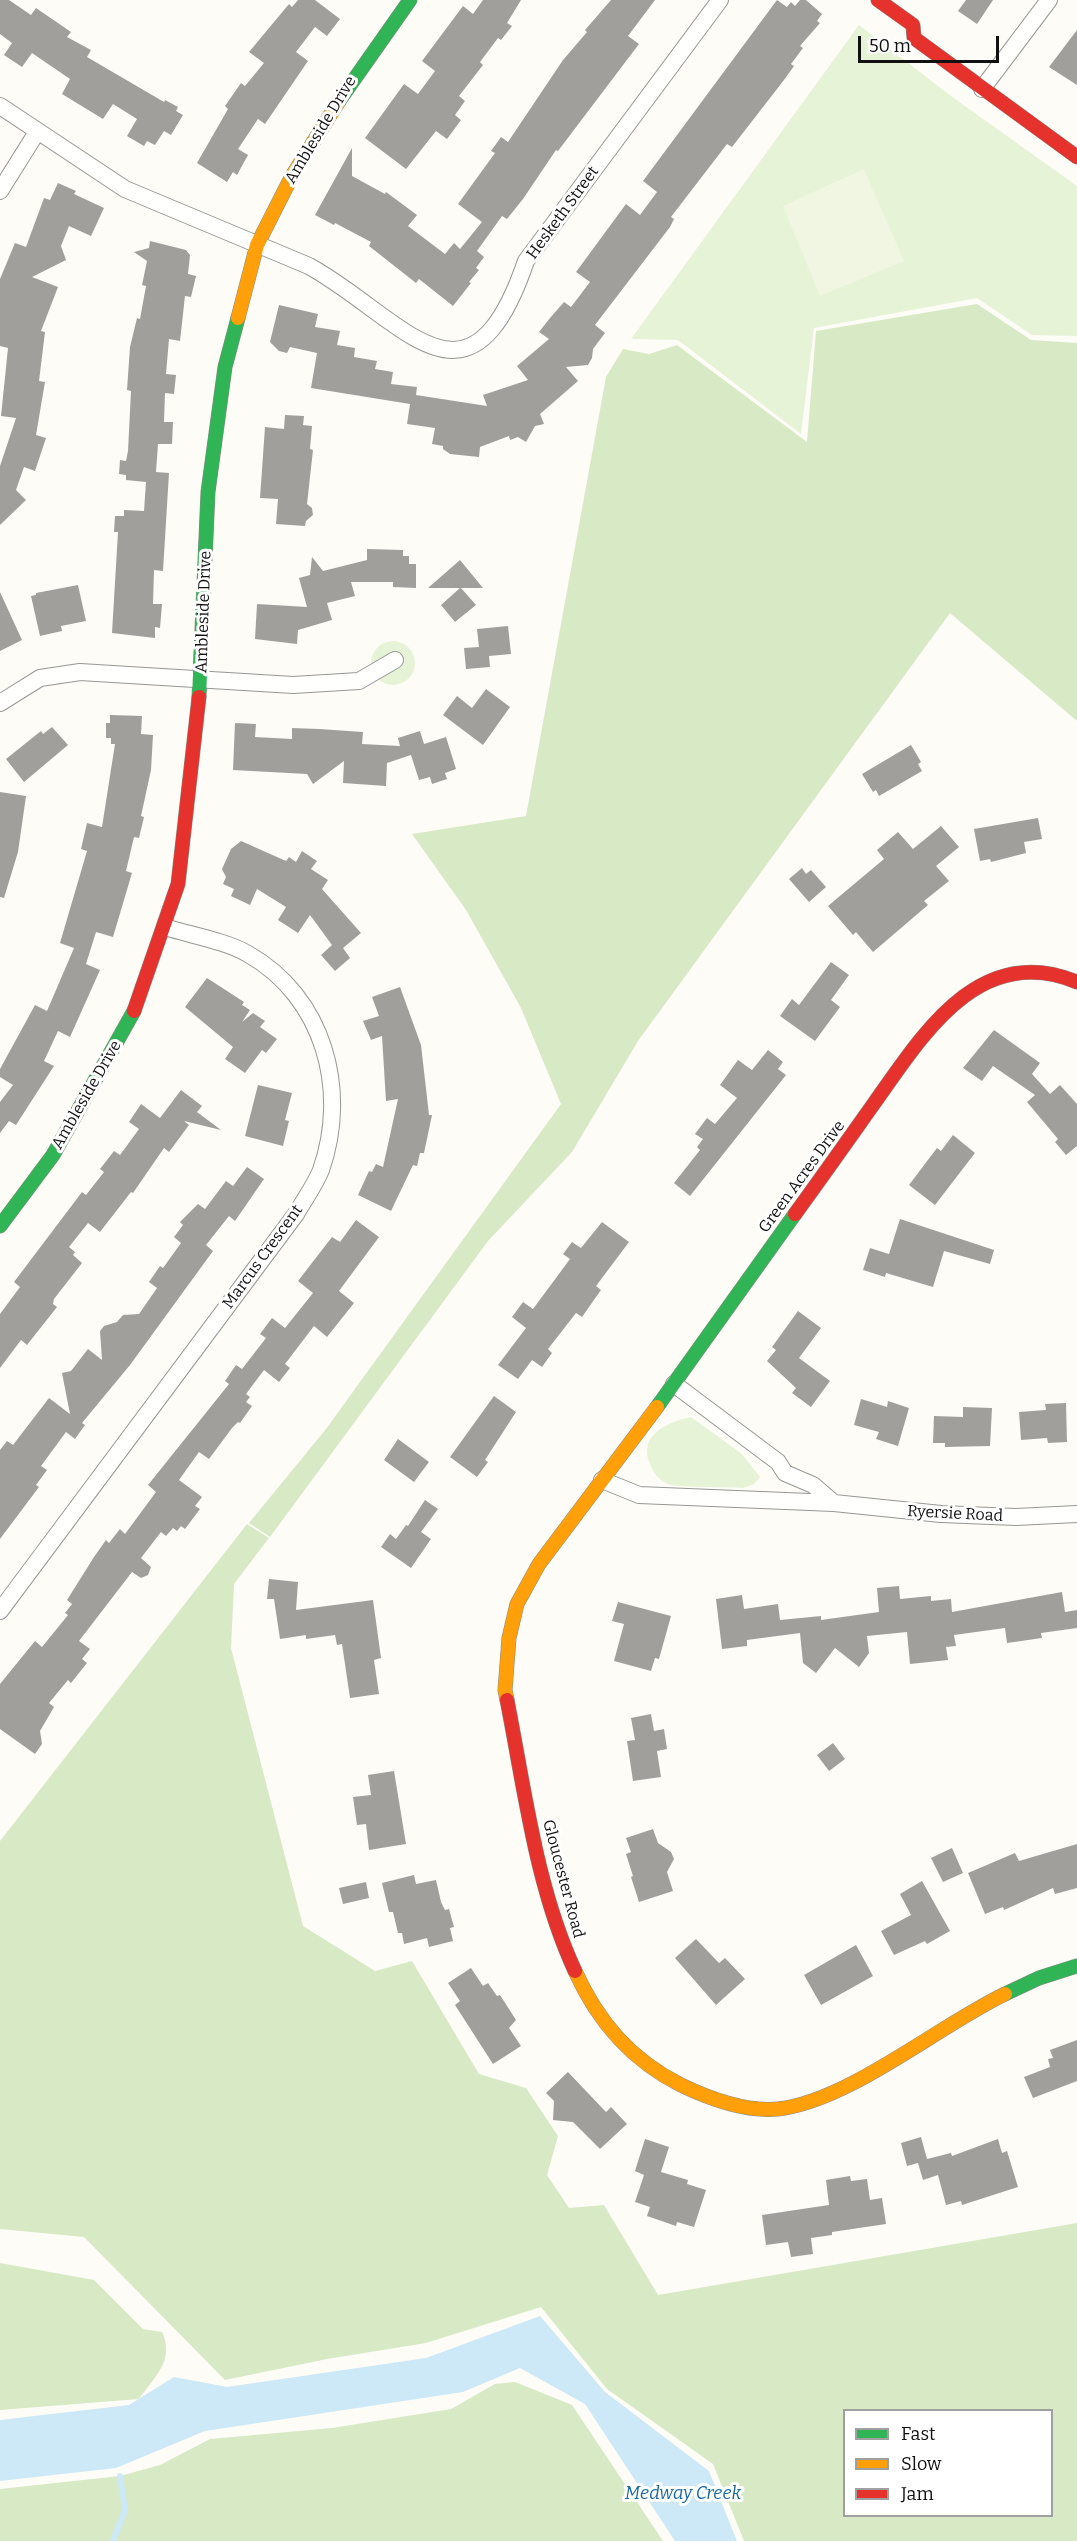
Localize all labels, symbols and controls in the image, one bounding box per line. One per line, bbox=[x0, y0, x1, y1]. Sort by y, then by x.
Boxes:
scale bar bbox=[861, 24, 1002, 62]
text: 50 m bbox=[869, 35, 911, 57]
street label: Ambleside Drive bbox=[281, 73, 361, 187]
street label: Hesketh Street bbox=[523, 163, 603, 263]
street label: Ambleside Drive bbox=[192, 551, 216, 673]
street label: Ambleside Drive bbox=[48, 1037, 126, 1153]
street label: Green Acres Drive bbox=[755, 1117, 849, 1237]
street label: Marcus Crescent bbox=[219, 1201, 307, 1313]
street label: Ryersie Road bbox=[907, 1502, 1003, 1526]
street label: Gloucester Road bbox=[538, 1818, 588, 1940]
legend bbox=[843, 2409, 1053, 2517]
text: Fast bbox=[901, 2423, 936, 2445]
text: Slow bbox=[901, 2453, 941, 2475]
water label: Medway Creek bbox=[625, 2483, 741, 2505]
text: Jam bbox=[901, 2483, 934, 2505]

